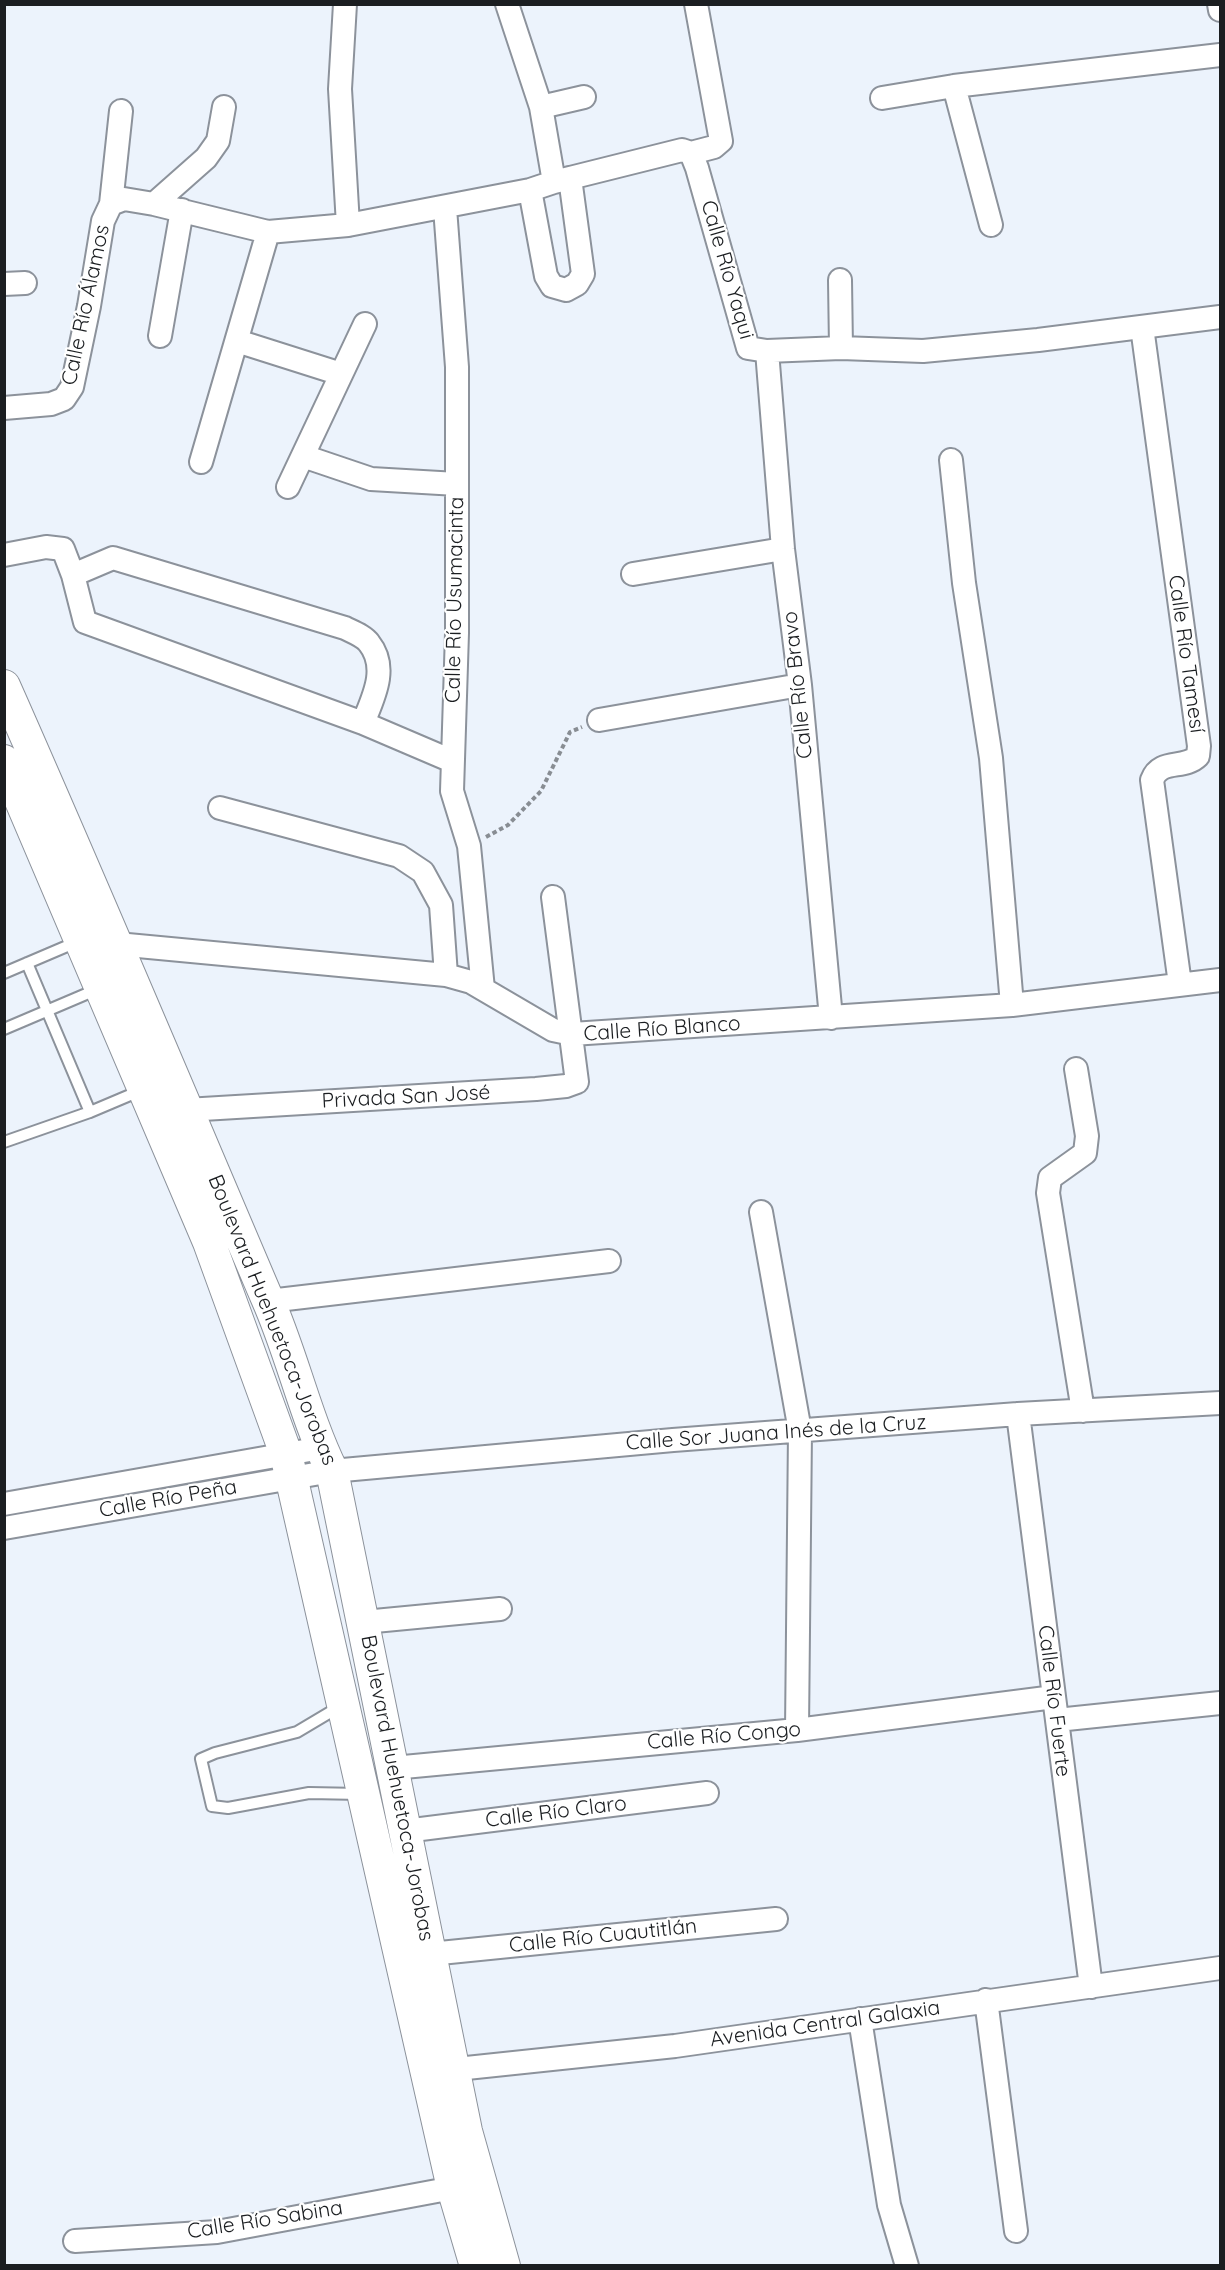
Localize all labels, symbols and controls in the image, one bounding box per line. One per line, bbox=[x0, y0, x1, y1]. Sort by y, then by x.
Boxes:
street label: Calle Río Yaqui bbox=[695, 198, 759, 342]
street label: Calle Río Álamos bbox=[57, 223, 115, 387]
street label: Calle Río Usumacinta bbox=[441, 497, 469, 703]
street label: Calle Río Tamesí bbox=[1162, 573, 1210, 735]
street label: Calle Río Bravo bbox=[778, 610, 818, 760]
street label: Calle Río Blanco bbox=[583, 1011, 741, 1047]
street label: Privada San José bbox=[321, 1080, 491, 1114]
street label: Boulevard Huehuetoca-Jorobas bbox=[202, 1171, 342, 1469]
street label: Calle Sor Juana Inés de la Cruz bbox=[625, 1410, 927, 1456]
street label: Calle Río Peña bbox=[97, 1474, 239, 1524]
street label: Calle Río Fuerte bbox=[1032, 1624, 1076, 1778]
street label: Boulevard Huehuetoca-Jorobas bbox=[355, 1633, 439, 1943]
street label: Calle Río Congo bbox=[646, 1717, 802, 1755]
street label: Calle Río Claro bbox=[484, 1791, 628, 1833]
street label: Calle Río Cuautitlán bbox=[508, 1914, 698, 1958]
street label: Avenida Central Galaxia bbox=[708, 1995, 942, 2053]
street label: Calle Río Sabina bbox=[185, 2195, 345, 2245]

